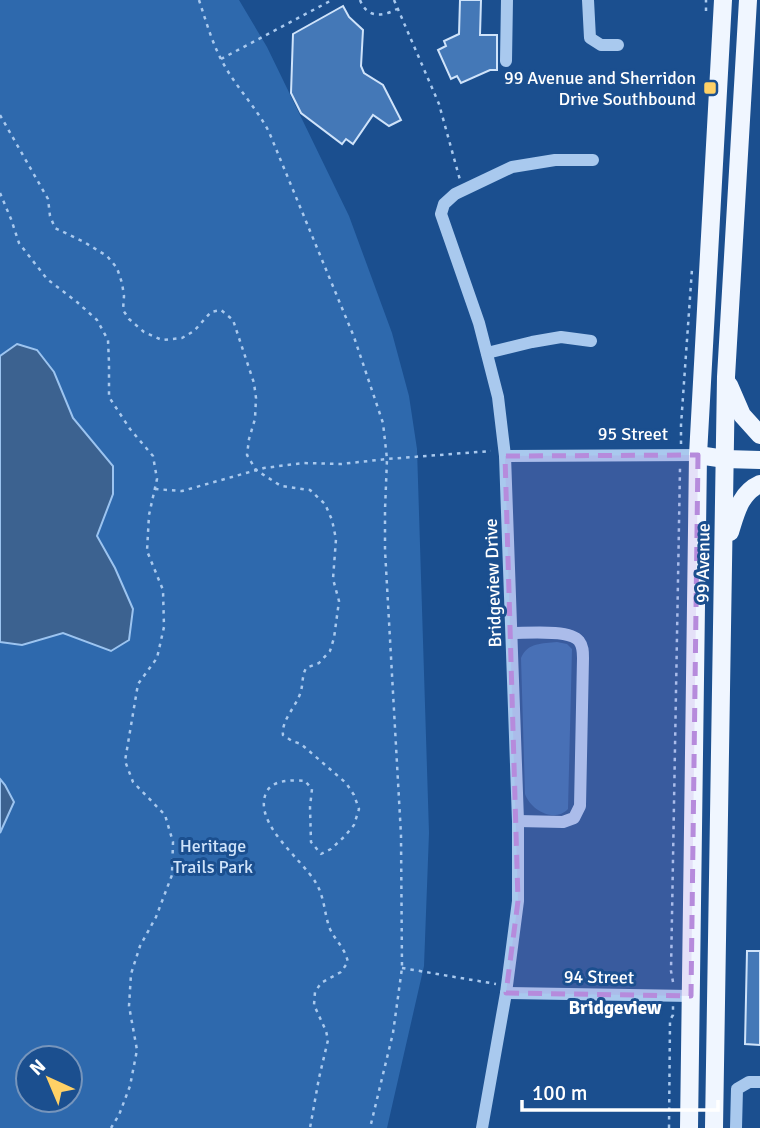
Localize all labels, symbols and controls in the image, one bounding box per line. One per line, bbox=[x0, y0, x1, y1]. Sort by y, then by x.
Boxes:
place label: 99 Avenue and Sherridon Drive Southbound bbox=[504, 67, 696, 110]
marker: 99 Avenue and Sherridon Drive Southbound bbox=[702, 80, 718, 96]
street label: 95 Street bbox=[598, 423, 668, 445]
street label: Bridgeview Drive bbox=[480, 518, 506, 648]
street label: 99 Avenue bbox=[691, 523, 715, 603]
park label: Heritage Trails Park bbox=[173, 835, 253, 878]
street label: 94 Street bbox=[564, 965, 634, 989]
district label: Bridgeview bbox=[569, 996, 662, 1020]
north arrow bbox=[14, 1044, 84, 1114]
text: N bbox=[25, 1054, 51, 1081]
scale bar bbox=[522, 1068, 718, 1112]
text: 100 m bbox=[532, 1080, 587, 1106]

